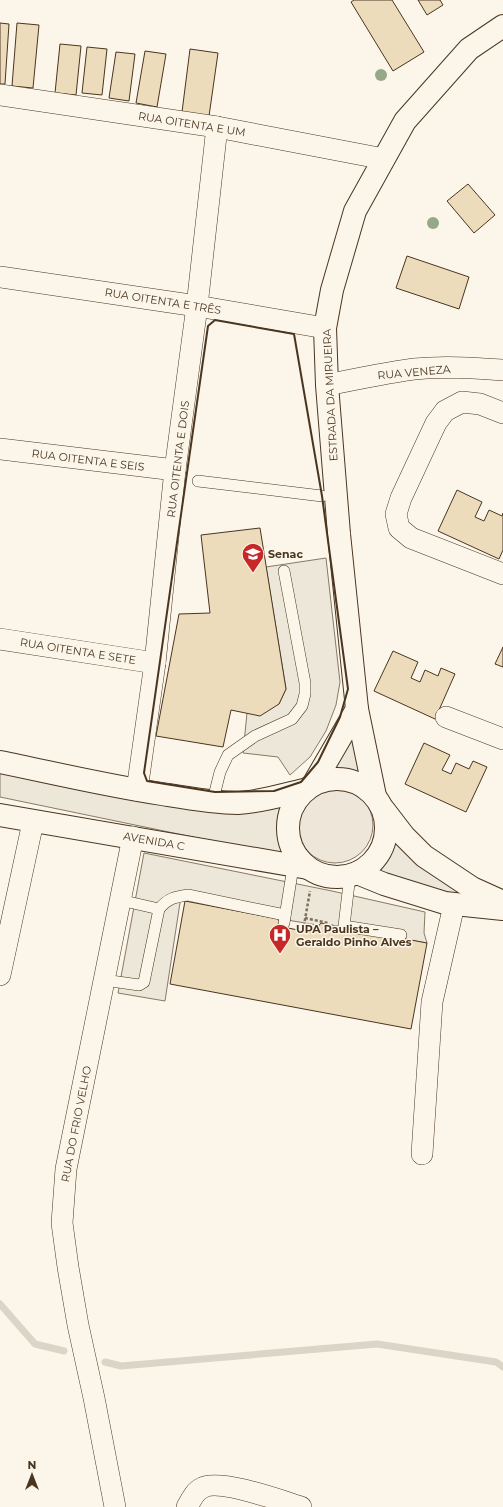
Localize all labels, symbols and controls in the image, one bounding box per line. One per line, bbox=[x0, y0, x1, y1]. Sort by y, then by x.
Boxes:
street label: RUA OITENTA E UM bbox=[137, 109, 247, 139]
street label: RUA OITENTA E TRÊS bbox=[104, 285, 222, 317]
street label: ESTRADA DA MIRUEIRA bbox=[320, 328, 340, 462]
street label: RUA VENEZA bbox=[377, 362, 451, 382]
street label: RUA OITENTA E DOIS bbox=[164, 399, 192, 518]
street label: RUA OITENTA E SEIS bbox=[31, 446, 145, 474]
school or university icon: Senac bbox=[240, 541, 266, 574]
place label: Senac bbox=[268, 547, 303, 561]
street label: RUA OITENTA E SETE bbox=[19, 635, 137, 667]
street label: AVENIDA C bbox=[122, 829, 186, 853]
hospital icon: UPA Paulista – Geraldo Pinho Alves bbox=[267, 922, 293, 955]
place label: UPA Paulista – Geraldo Pinho Alves bbox=[296, 922, 412, 949]
street label: RUA DO FRIO VELHO bbox=[58, 1065, 94, 1183]
north arrow bbox=[12, 1455, 52, 1495]
text: N bbox=[28, 1458, 36, 1472]

